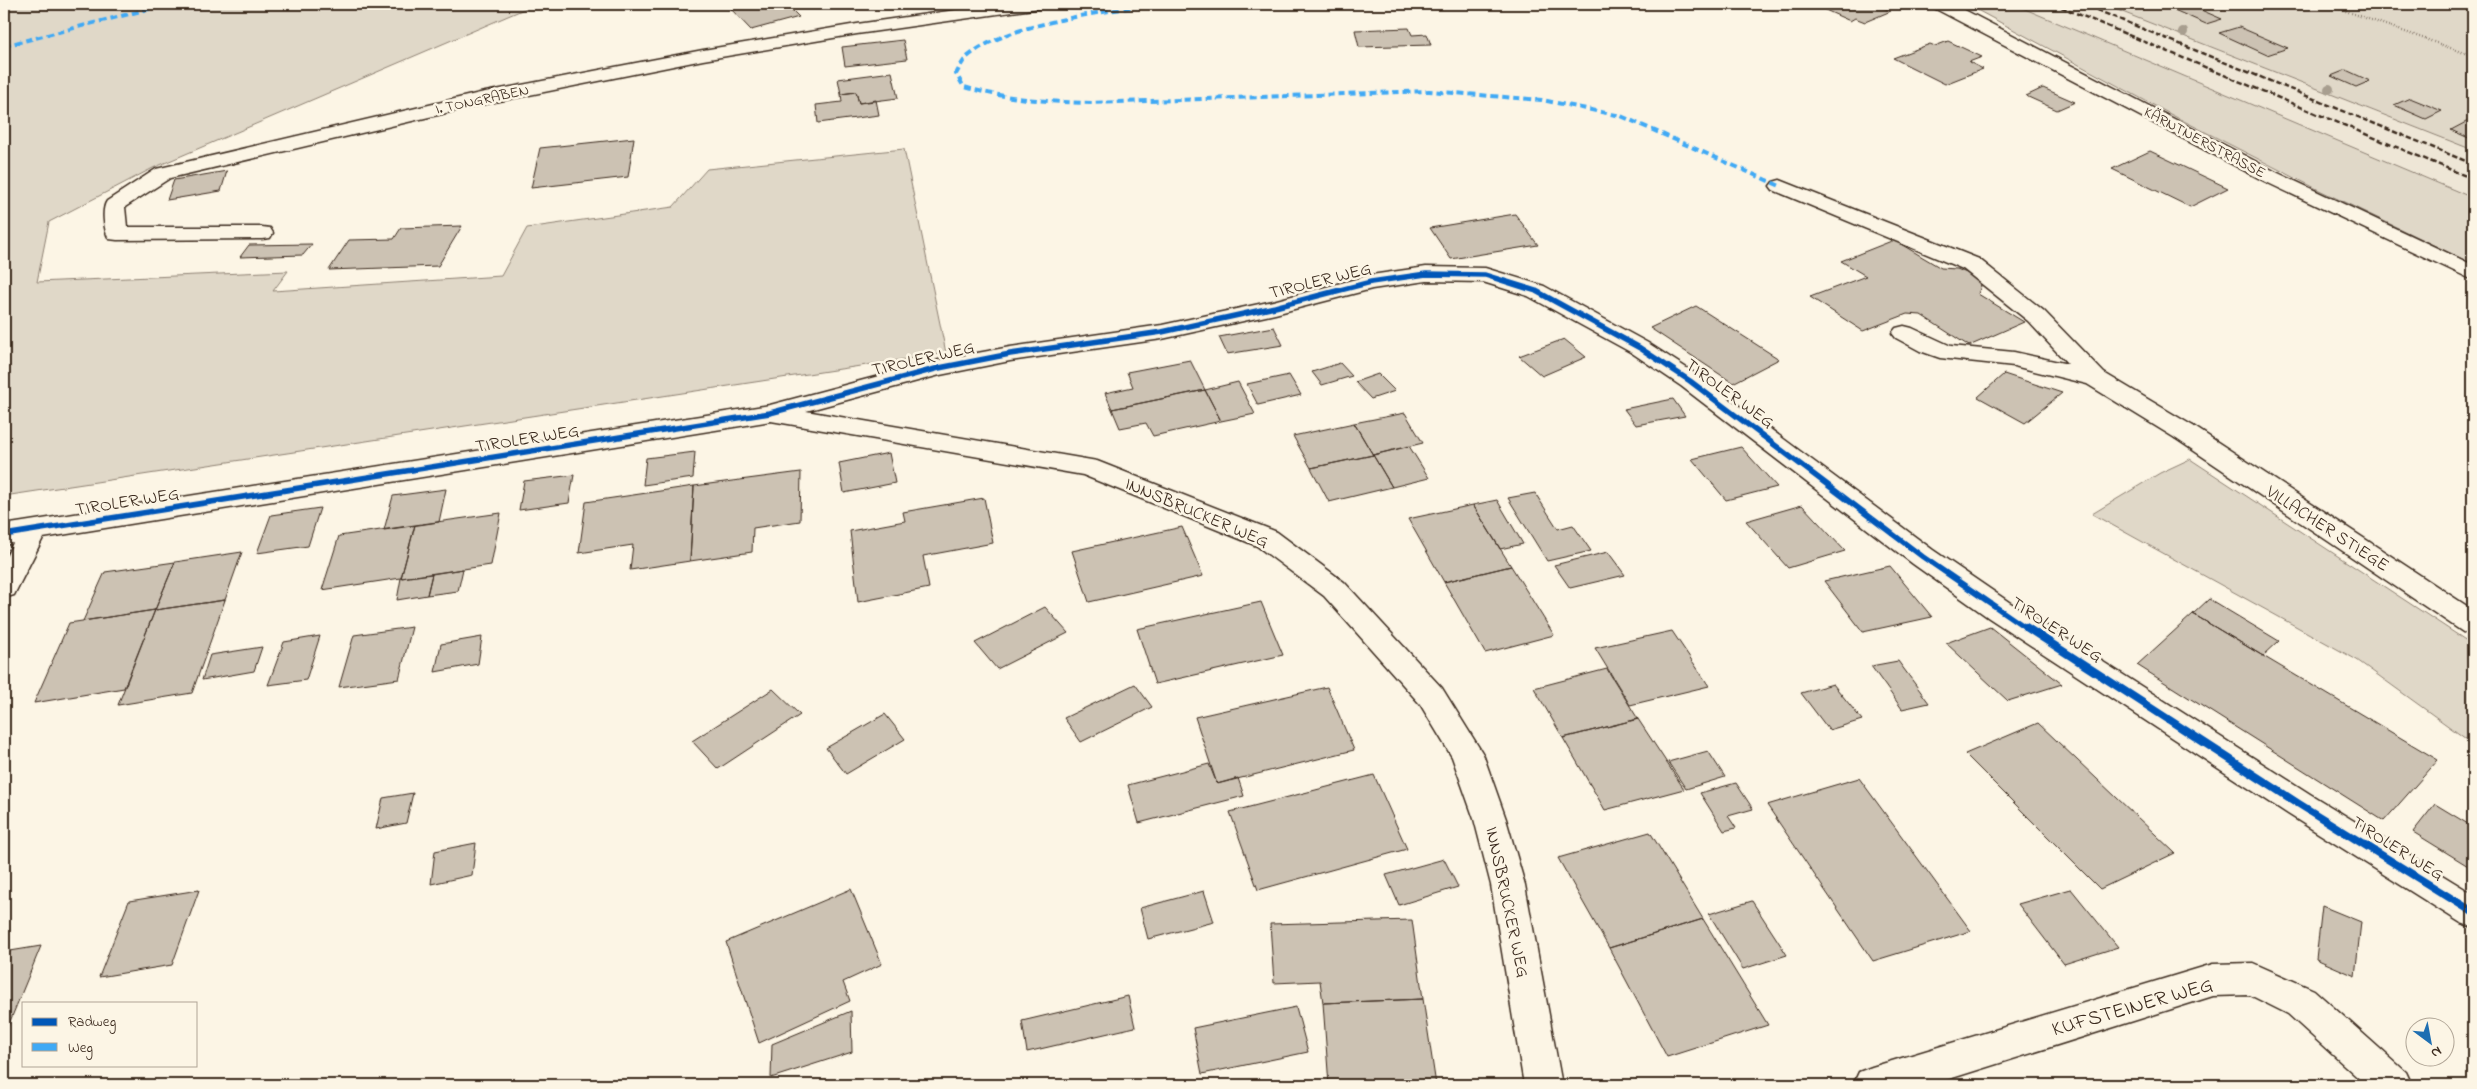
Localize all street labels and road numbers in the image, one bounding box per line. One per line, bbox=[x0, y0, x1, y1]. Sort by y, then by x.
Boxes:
street label: I. TONGRABEN bbox=[433, 79, 531, 121]
street label: KÄRNTNERSTRASSE bbox=[2140, 101, 2269, 184]
street label: TIROLER WEG bbox=[1267, 257, 1374, 307]
street label: TIROLER WEG bbox=[870, 336, 977, 384]
street label: TIROLER WEG bbox=[1679, 353, 1779, 436]
street label: TIROLER WEG bbox=[474, 419, 581, 461]
street label: INNSBRUCKER WEG bbox=[1120, 472, 1272, 556]
street label: VILLACHER STIEGE bbox=[2259, 480, 2394, 579]
street label: TIROLER WEG bbox=[74, 482, 181, 524]
street label: TIROLER WEG bbox=[2005, 591, 2107, 670]
street label: TIROLER WEG bbox=[2346, 811, 2448, 888]
street label: INNSBRUCKER WEG bbox=[1477, 825, 1535, 980]
street label: KUFSTEINER WEG bbox=[2049, 971, 2217, 1045]

